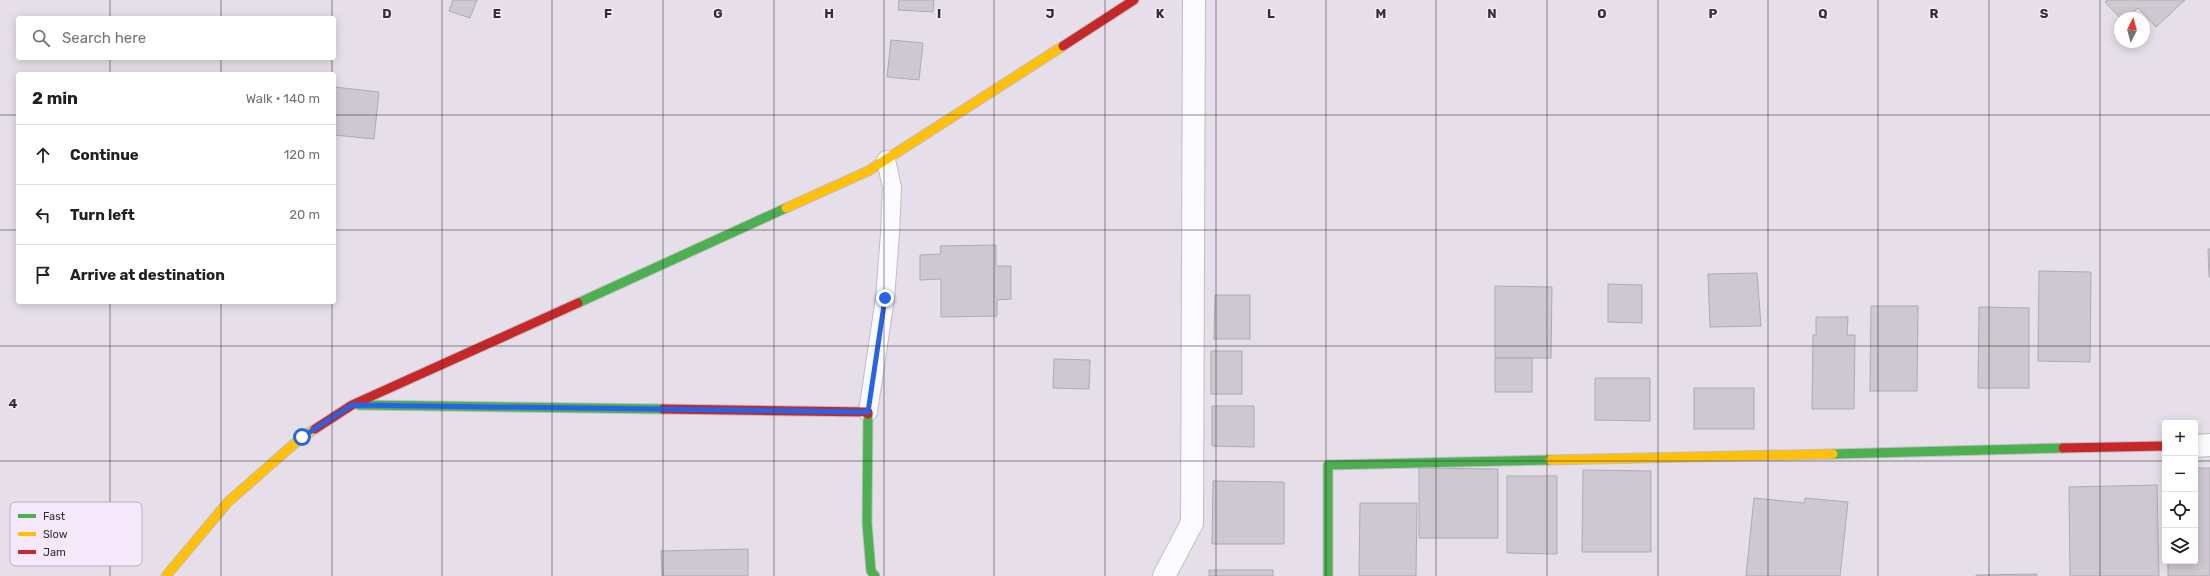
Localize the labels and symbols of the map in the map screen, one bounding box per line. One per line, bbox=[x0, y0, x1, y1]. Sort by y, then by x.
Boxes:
text: D bbox=[382, 6, 392, 21]
text: E bbox=[493, 6, 501, 21]
text: F bbox=[604, 6, 612, 21]
text: G bbox=[713, 6, 723, 21]
text: H bbox=[824, 6, 834, 21]
text: I bbox=[937, 6, 941, 21]
text: J bbox=[1046, 6, 1054, 21]
text: K bbox=[1156, 6, 1165, 21]
text: L bbox=[1267, 6, 1275, 21]
text: M bbox=[1376, 6, 1386, 21]
text: N bbox=[1487, 6, 1497, 21]
text: O bbox=[1597, 6, 1607, 21]
text: P bbox=[1709, 6, 1718, 21]
text: Q bbox=[1818, 6, 1828, 21]
text: R bbox=[1930, 6, 1939, 21]
text: S bbox=[2040, 6, 2049, 21]
north arrow bbox=[2114, 12, 2150, 48]
route end bbox=[876, 289, 894, 307]
text: 4 bbox=[9, 396, 18, 411]
route start bbox=[293, 428, 311, 446]
legend bbox=[10, 502, 142, 566]
text: Fast bbox=[43, 510, 66, 523]
text: Slow bbox=[43, 528, 68, 541]
text: Jam bbox=[43, 546, 66, 559]

